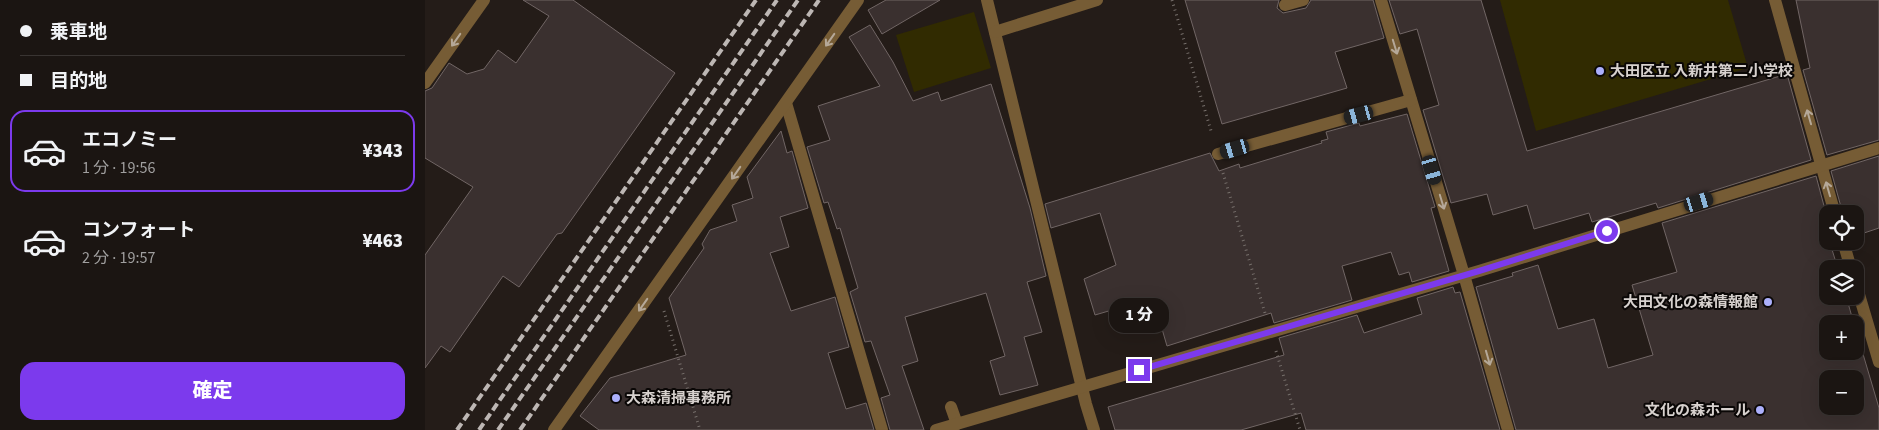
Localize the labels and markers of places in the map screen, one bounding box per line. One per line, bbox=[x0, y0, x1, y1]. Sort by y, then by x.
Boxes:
place label: 大田区立 入新井第二小学校 bbox=[1610, 61, 1793, 82]
marker: 大田区立 入新井第二小学校 bbox=[1594, 65, 1606, 77]
place label: 大田文化の森情報館 bbox=[1623, 292, 1758, 313]
marker: 大田文化の森情報館 bbox=[1762, 296, 1774, 308]
place label: 大森清掃事務所 bbox=[626, 388, 731, 409]
marker: 大森清掃事務所 bbox=[610, 392, 622, 404]
place label: 文化の森ホール bbox=[1645, 400, 1750, 421]
marker: 文化の森ホール bbox=[1754, 404, 1766, 416]

